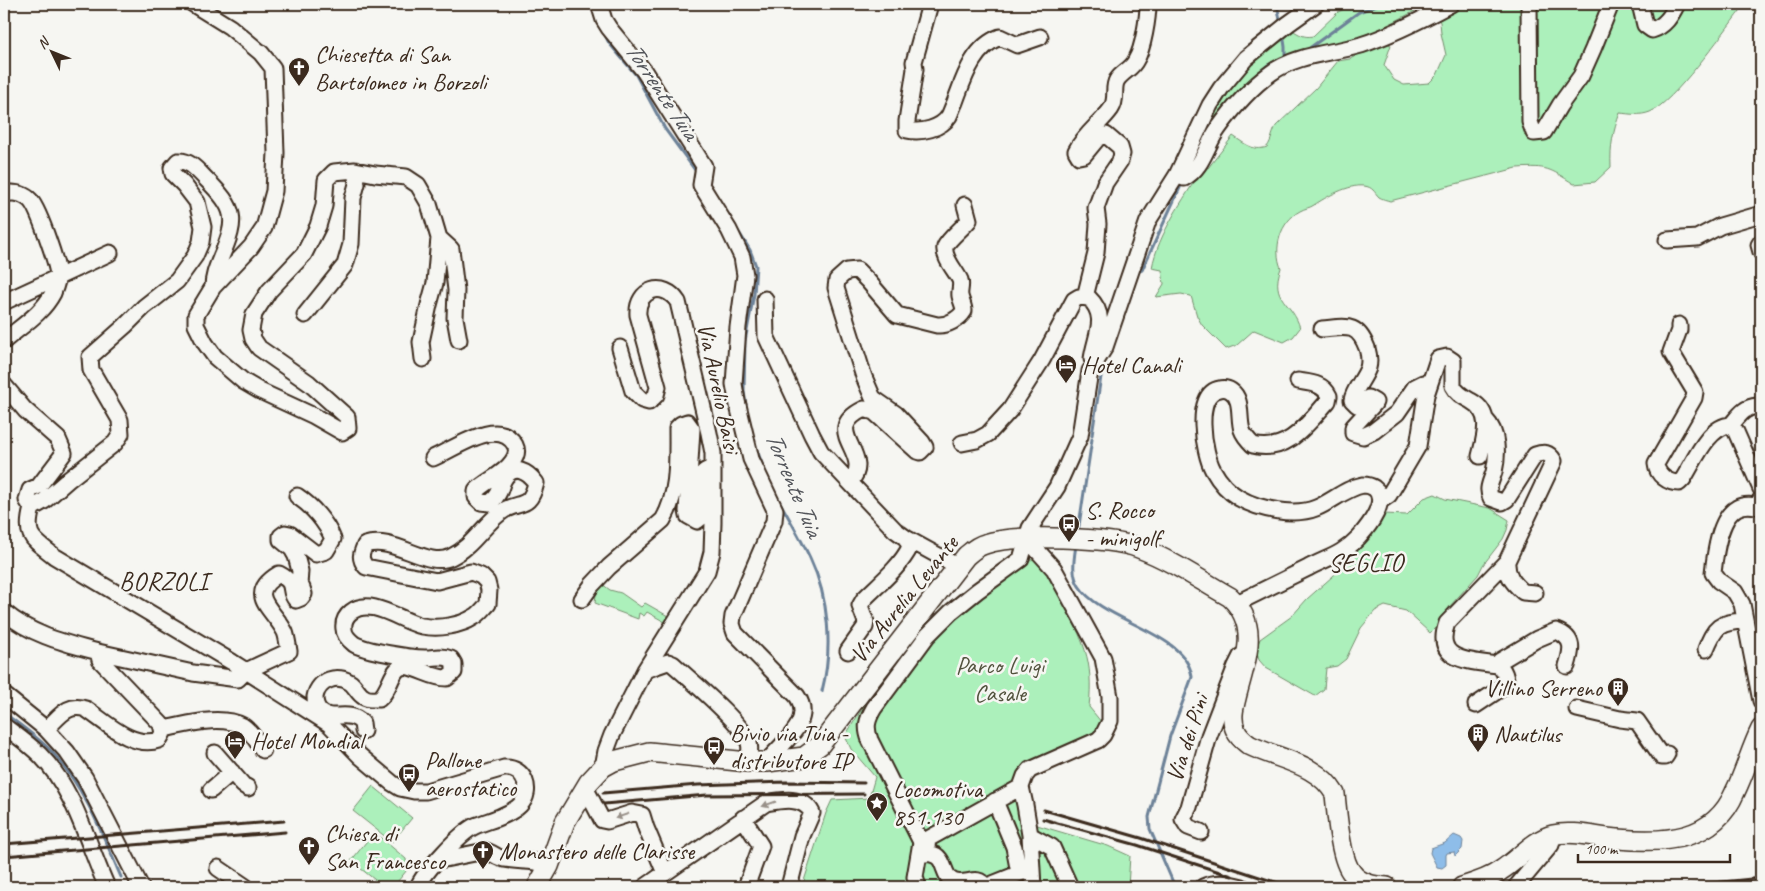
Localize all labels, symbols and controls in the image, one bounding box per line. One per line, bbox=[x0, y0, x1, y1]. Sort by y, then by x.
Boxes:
north arrow bbox=[28, 28, 78, 78]
text: N bbox=[34, 33, 54, 52]
water label: Torrente Tuia bbox=[618, 36, 708, 148]
place label: Chiesetta di San Bartolomeo in Borzoli bbox=[315, 39, 490, 97]
church icon: Chiesetta di San Bartolomeo in Borzoli bbox=[287, 56, 311, 87]
street label: Via Aurelio Baisi bbox=[691, 320, 748, 459]
place label: Hotel Canali bbox=[1082, 350, 1183, 380]
hotel icon: Hotel Canali bbox=[1054, 353, 1078, 384]
water label: Torrente Tuia bbox=[758, 427, 832, 544]
place label: S. Rocco - minigolf bbox=[1085, 495, 1165, 553]
bus stop icon: S. Rocco - minigolf bbox=[1057, 512, 1081, 543]
street label: Via Aurelia Levante bbox=[843, 527, 966, 669]
district label: SEGLIO bbox=[1328, 547, 1405, 579]
district label: BORZOLI bbox=[119, 566, 214, 598]
park label: Parco Luigi Casale bbox=[956, 650, 1047, 708]
place label: Villino Serreno bbox=[1485, 673, 1604, 703]
building icon: Villino Serreno bbox=[1606, 676, 1630, 707]
street label: Via dei Pini bbox=[1159, 687, 1216, 785]
place label: Bivio via Tuia - distributore IP bbox=[730, 718, 856, 776]
place label: Nautilus bbox=[1494, 719, 1563, 749]
building icon: Nautilus bbox=[1466, 722, 1490, 753]
place label: Hotel Mondial bbox=[251, 726, 367, 756]
hotel icon: Hotel Mondial bbox=[223, 729, 247, 760]
bus stop icon: Bivio via Tuia - distributore IP bbox=[702, 735, 726, 766]
place label: Pallone aerostatico bbox=[425, 745, 518, 803]
bus stop icon: Pallone aerostatico bbox=[397, 762, 421, 793]
place label: Locomotiva 851.130 bbox=[893, 774, 983, 832]
place icon: Locomotiva 851.130 bbox=[865, 791, 889, 822]
one-way arrow bbox=[761, 800, 776, 808]
one-way arrow bbox=[614, 813, 629, 820]
place label: Chiesa di San Francesco bbox=[325, 818, 447, 876]
scale bar bbox=[1578, 831, 1730, 863]
church icon: Chiesa di San Francesco bbox=[297, 835, 321, 866]
place label: Monastero delle Clarisse bbox=[499, 836, 696, 866]
church icon: Monastero delle Clarisse bbox=[471, 839, 495, 870]
text: 100 m bbox=[1585, 840, 1619, 859]

